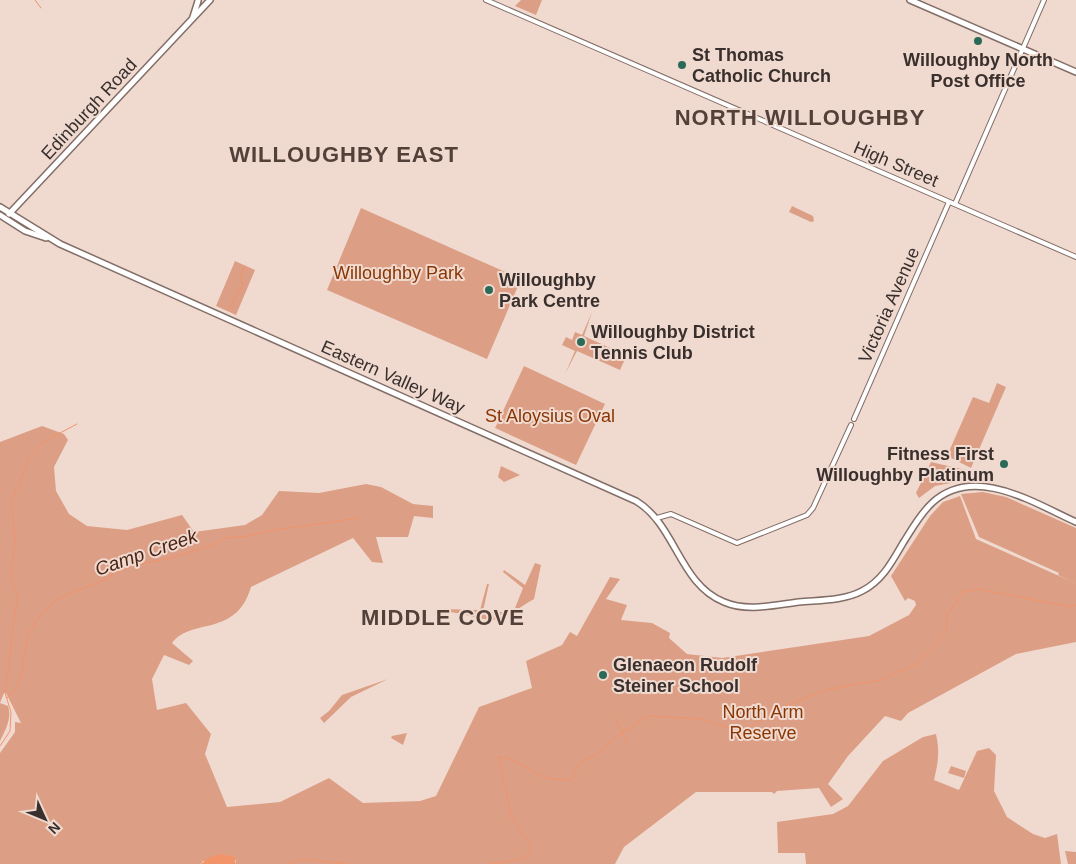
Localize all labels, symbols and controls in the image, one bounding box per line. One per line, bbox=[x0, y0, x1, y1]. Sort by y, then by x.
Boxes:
marker: Willoughby North Post Office bbox=[972, 35, 984, 47]
place label: St Thomas Catholic Church bbox=[692, 45, 831, 86]
place label: Willoughby North Post Office bbox=[903, 50, 1053, 91]
street label: Edinburgh Road bbox=[37, 55, 141, 163]
marker: St Thomas Catholic Church bbox=[676, 59, 688, 71]
district label: NORTH WILLOUGHBY bbox=[675, 105, 925, 130]
street label: High Street bbox=[851, 137, 941, 191]
district label: WILLOUGHBY EAST bbox=[229, 142, 459, 167]
street label: Victoria Avenue bbox=[855, 244, 923, 366]
park label: Willoughby Park bbox=[333, 263, 464, 283]
place label: Willoughby Park Centre bbox=[499, 270, 600, 311]
marker: Willoughby Park Centre bbox=[483, 284, 495, 296]
place label: Willoughby District Tennis Club bbox=[591, 322, 755, 363]
street label: Eastern Valley Way bbox=[318, 336, 468, 418]
marker: Willoughby District Tennis Club bbox=[575, 336, 587, 348]
park label: St Aloysius Oval bbox=[485, 406, 615, 426]
place label: Fitness First Willoughby Platinum bbox=[816, 444, 994, 485]
marker: Fitness First Willoughby Platinum bbox=[998, 458, 1010, 470]
water label: Camp Creek bbox=[92, 525, 201, 580]
district label: MIDDLE COVE bbox=[361, 605, 525, 630]
place label: Glenaeon Rudolf Steiner School bbox=[613, 655, 758, 696]
marker: Glenaeon Rudolf Steiner School bbox=[597, 669, 609, 681]
park label: North Arm Reserve bbox=[722, 702, 804, 743]
north arrow bbox=[20, 794, 70, 844]
text: N bbox=[45, 819, 64, 837]

